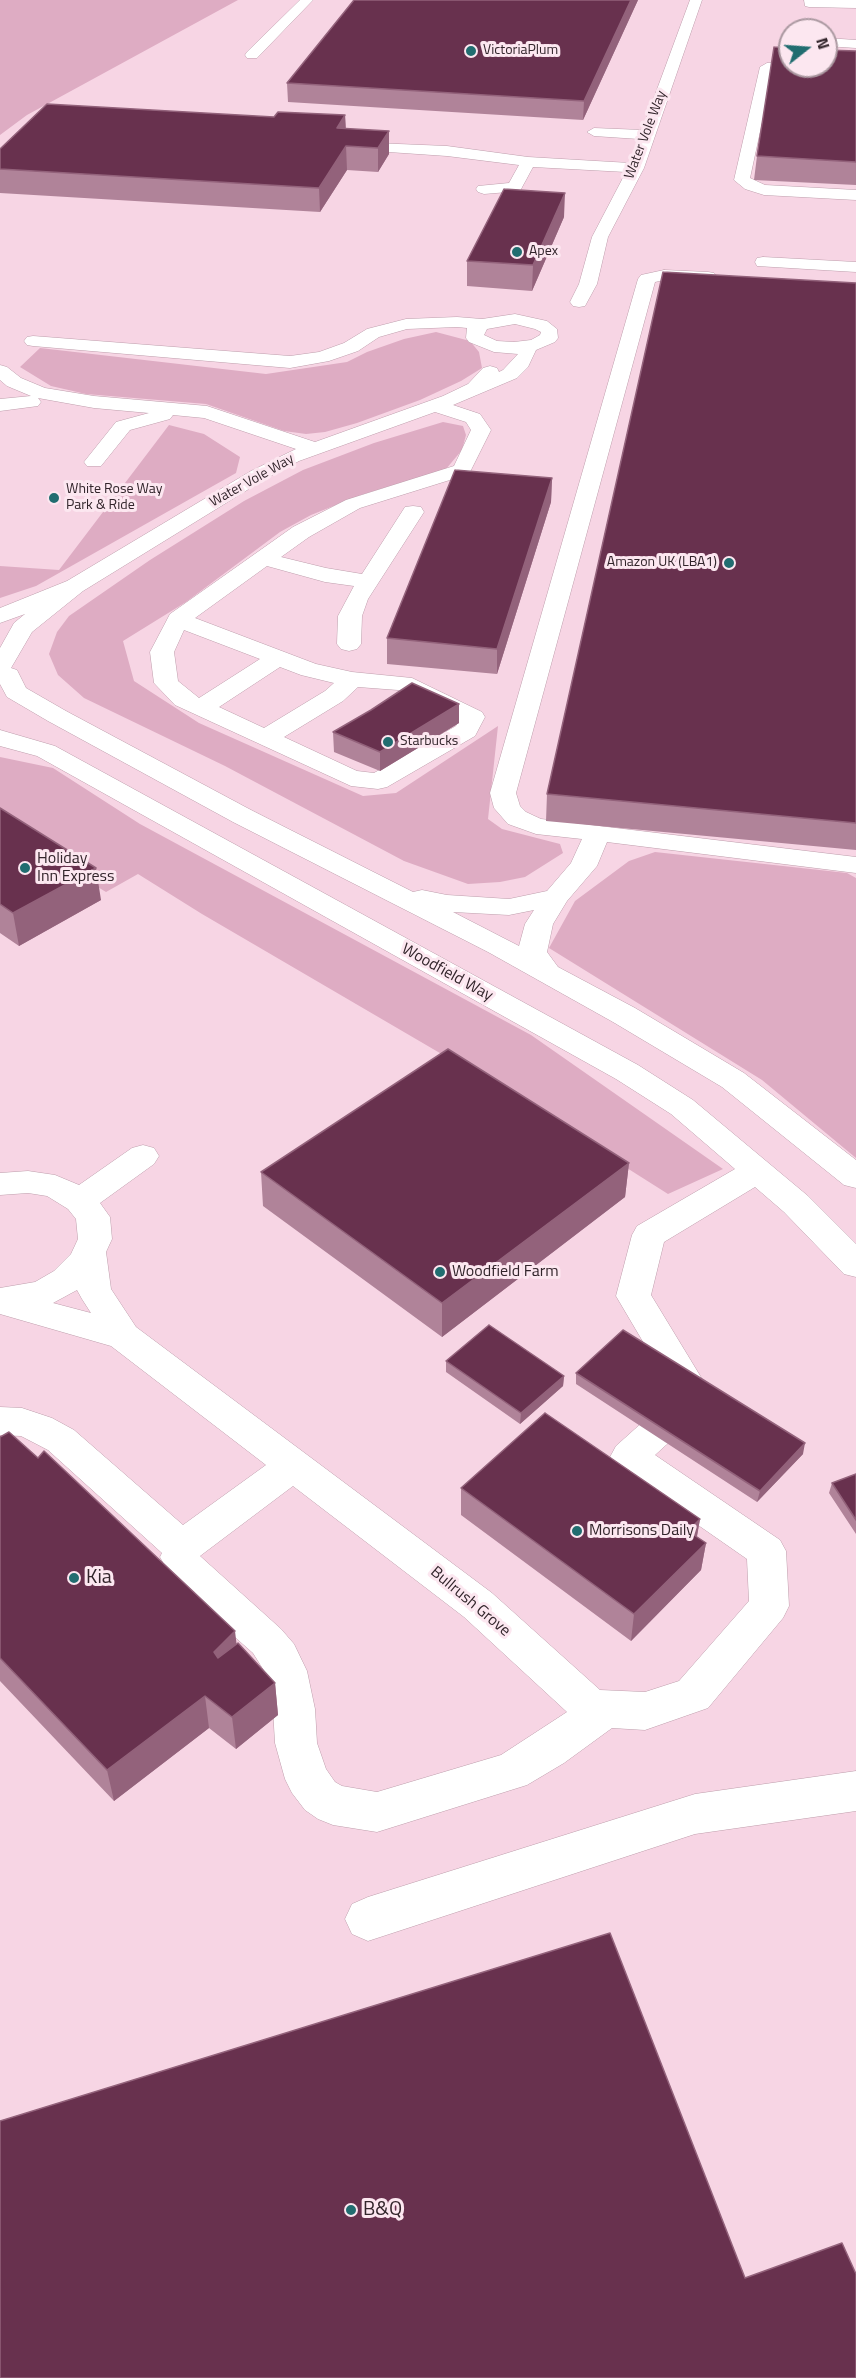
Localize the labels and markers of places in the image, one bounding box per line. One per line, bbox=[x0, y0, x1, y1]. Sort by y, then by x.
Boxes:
place label: VictoriaPlum bbox=[483, 43, 558, 59]
marker: VictoriaPlum bbox=[464, 44, 478, 58]
place label: Apex bbox=[529, 244, 558, 260]
marker: Apex bbox=[510, 245, 524, 259]
place label: White Rose Way Park & Ride bbox=[66, 482, 163, 514]
marker: White Rose Way Park & Ride bbox=[47, 491, 61, 505]
place label: Amazon UK (LBA1) bbox=[607, 555, 717, 571]
marker: Amazon UK (LBA1) bbox=[722, 556, 736, 570]
place label: Starbucks bbox=[400, 734, 458, 750]
marker: Starbucks bbox=[381, 735, 395, 749]
place label: Holiday Inn Express bbox=[37, 849, 114, 887]
marker: Holiday Inn Express bbox=[18, 861, 32, 875]
place label: Woodfield Farm bbox=[452, 1262, 559, 1282]
marker: Woodfield Farm bbox=[433, 1265, 447, 1279]
place label: Morrisons Daily bbox=[589, 1521, 694, 1541]
marker: Morrisons Daily bbox=[570, 1524, 584, 1538]
place label: Kia bbox=[86, 1566, 112, 1590]
marker: Kia bbox=[67, 1571, 81, 1585]
place label: B&Q bbox=[363, 2198, 402, 2222]
marker: B&Q bbox=[344, 2203, 358, 2217]

